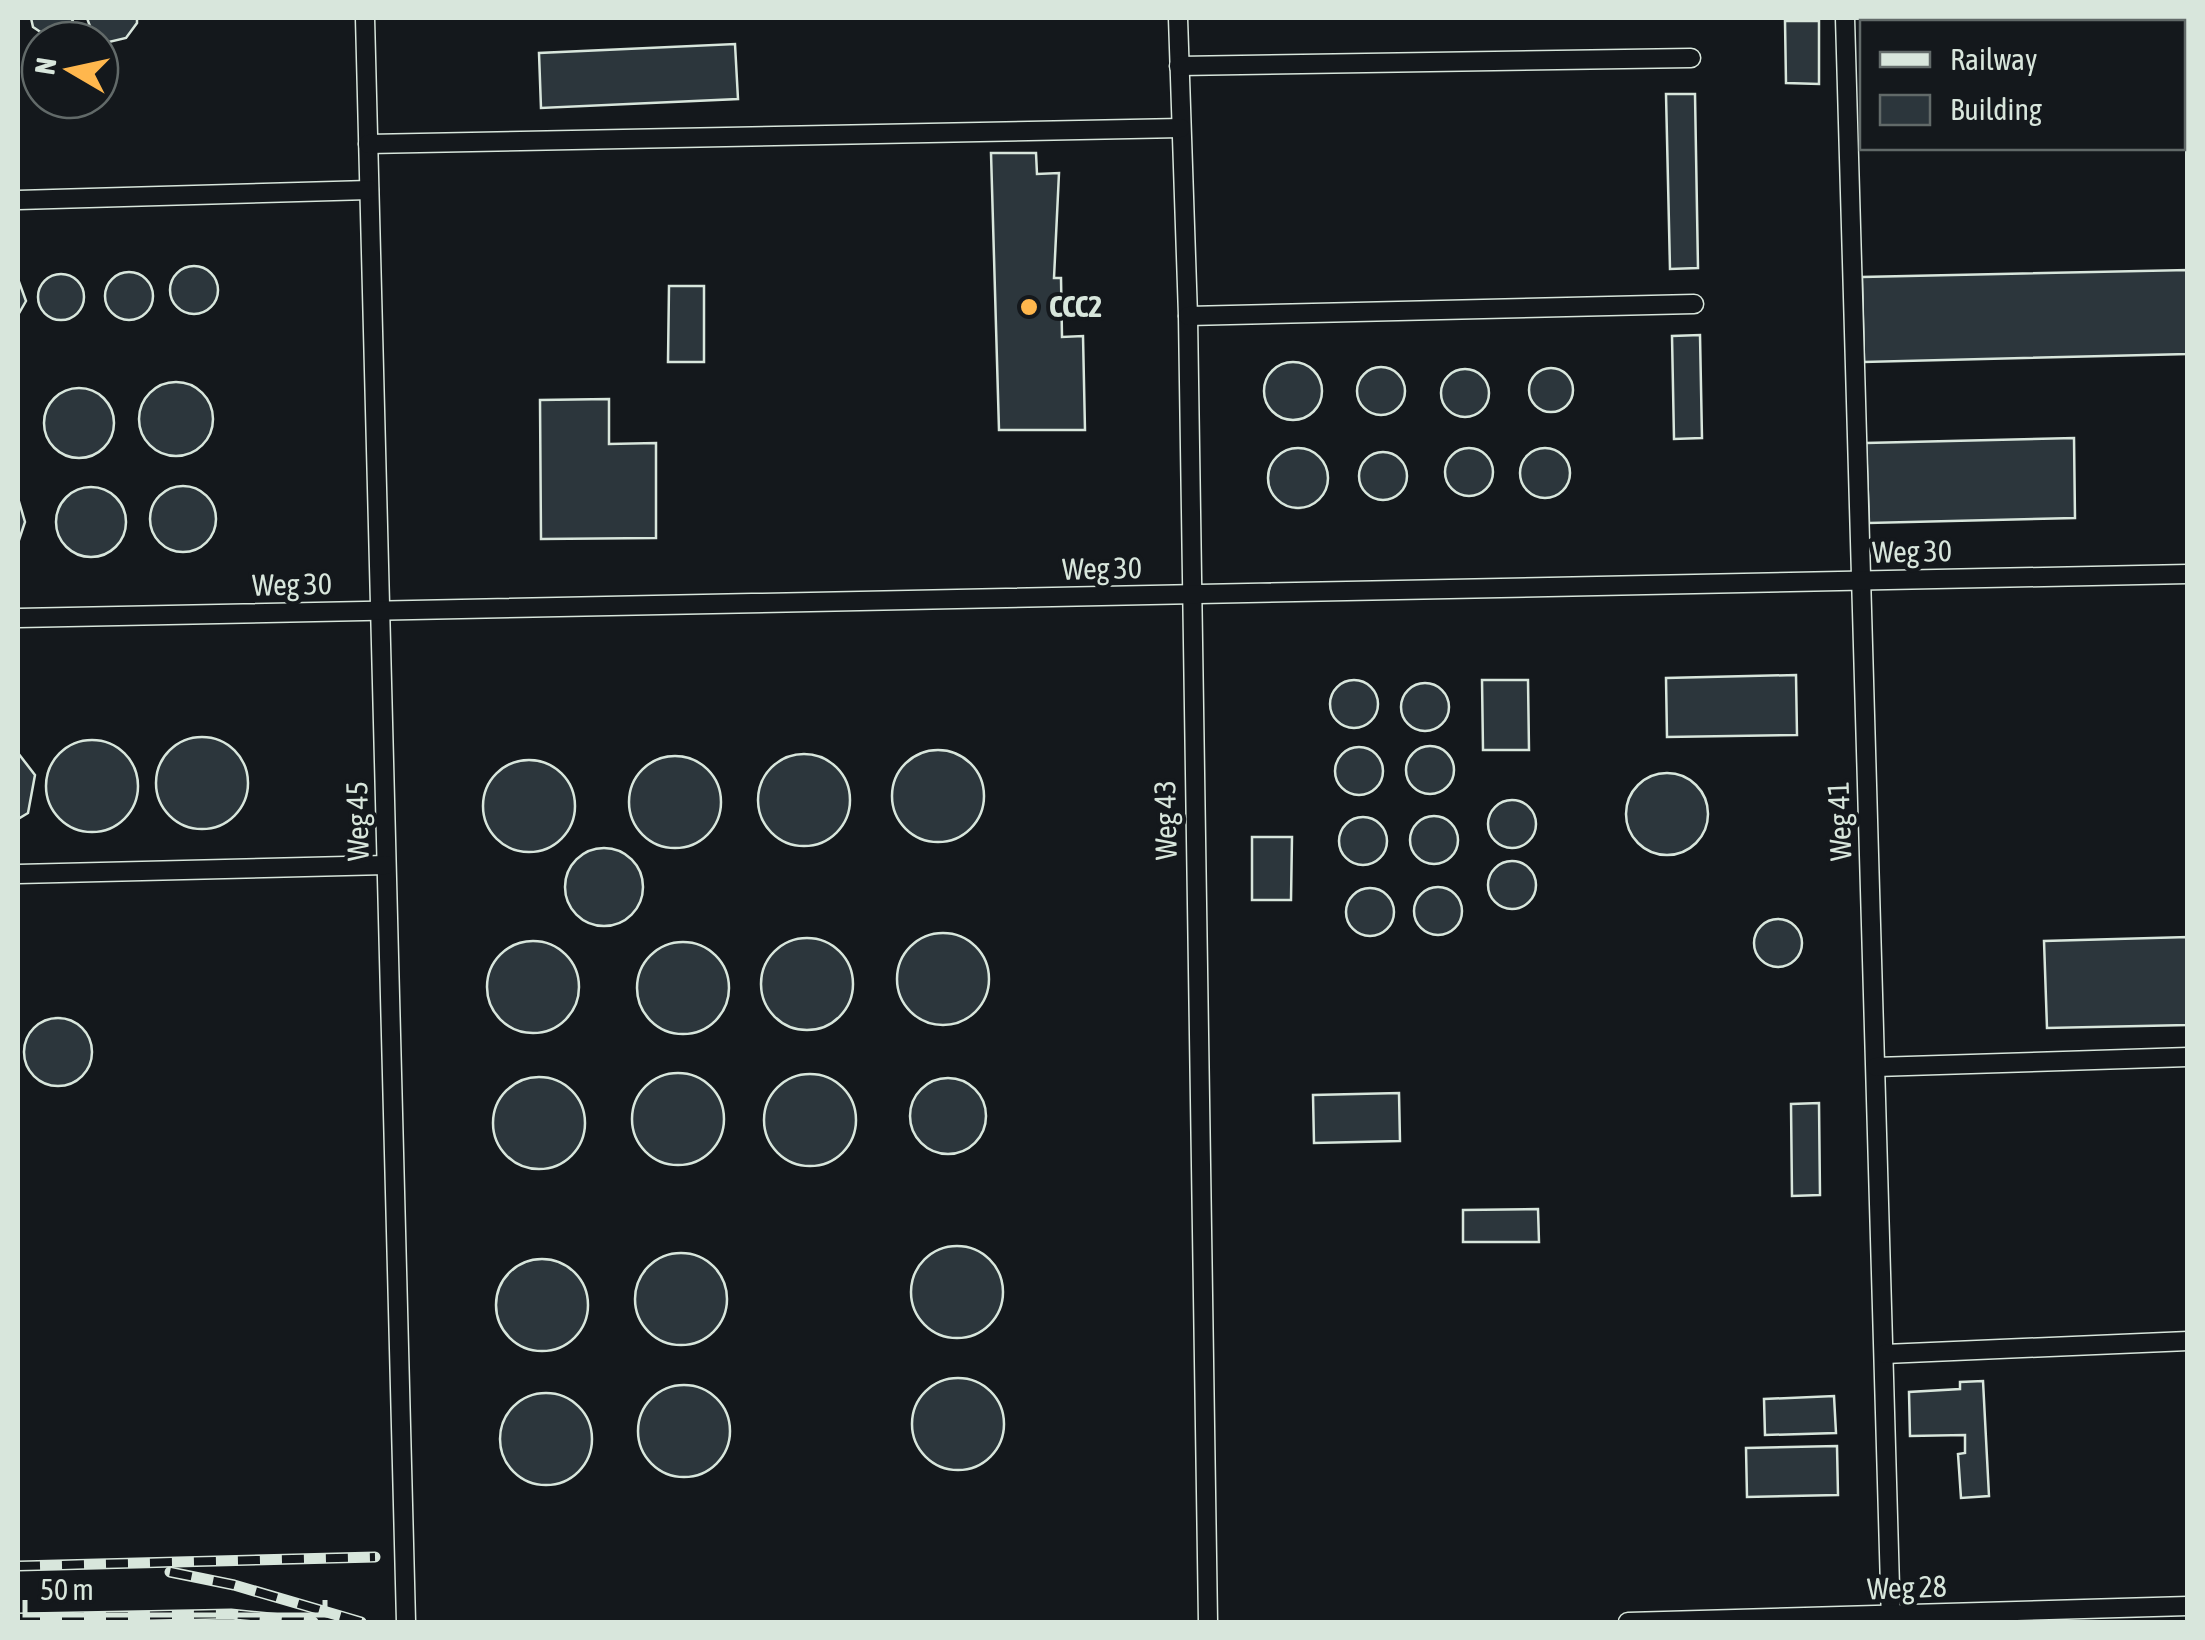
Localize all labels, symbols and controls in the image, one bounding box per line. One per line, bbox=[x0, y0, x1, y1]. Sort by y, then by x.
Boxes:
north arrow bbox=[20, 20, 120, 120]
legend bbox=[1860, 20, 2185, 150]
text: Railway bbox=[1950, 42, 2037, 76]
text: N bbox=[28, 55, 62, 77]
text: Building bbox=[1950, 92, 2042, 126]
place label: CCC2 bbox=[1049, 289, 1102, 323]
marker: CCC2 bbox=[1018, 296, 1040, 318]
street label: Weg 30 bbox=[1872, 533, 1952, 569]
street label: Weg 30 bbox=[1062, 550, 1142, 586]
street label: Weg 30 bbox=[252, 566, 332, 602]
street label: Weg 43 bbox=[1147, 780, 1183, 860]
street label: Weg 45 bbox=[339, 781, 375, 861]
street label: Weg 41 bbox=[1821, 781, 1857, 861]
scale bar bbox=[25, 1555, 325, 1617]
street label: Weg 28 bbox=[1867, 1569, 1947, 1605]
text: 50 m bbox=[40, 1572, 94, 1606]

